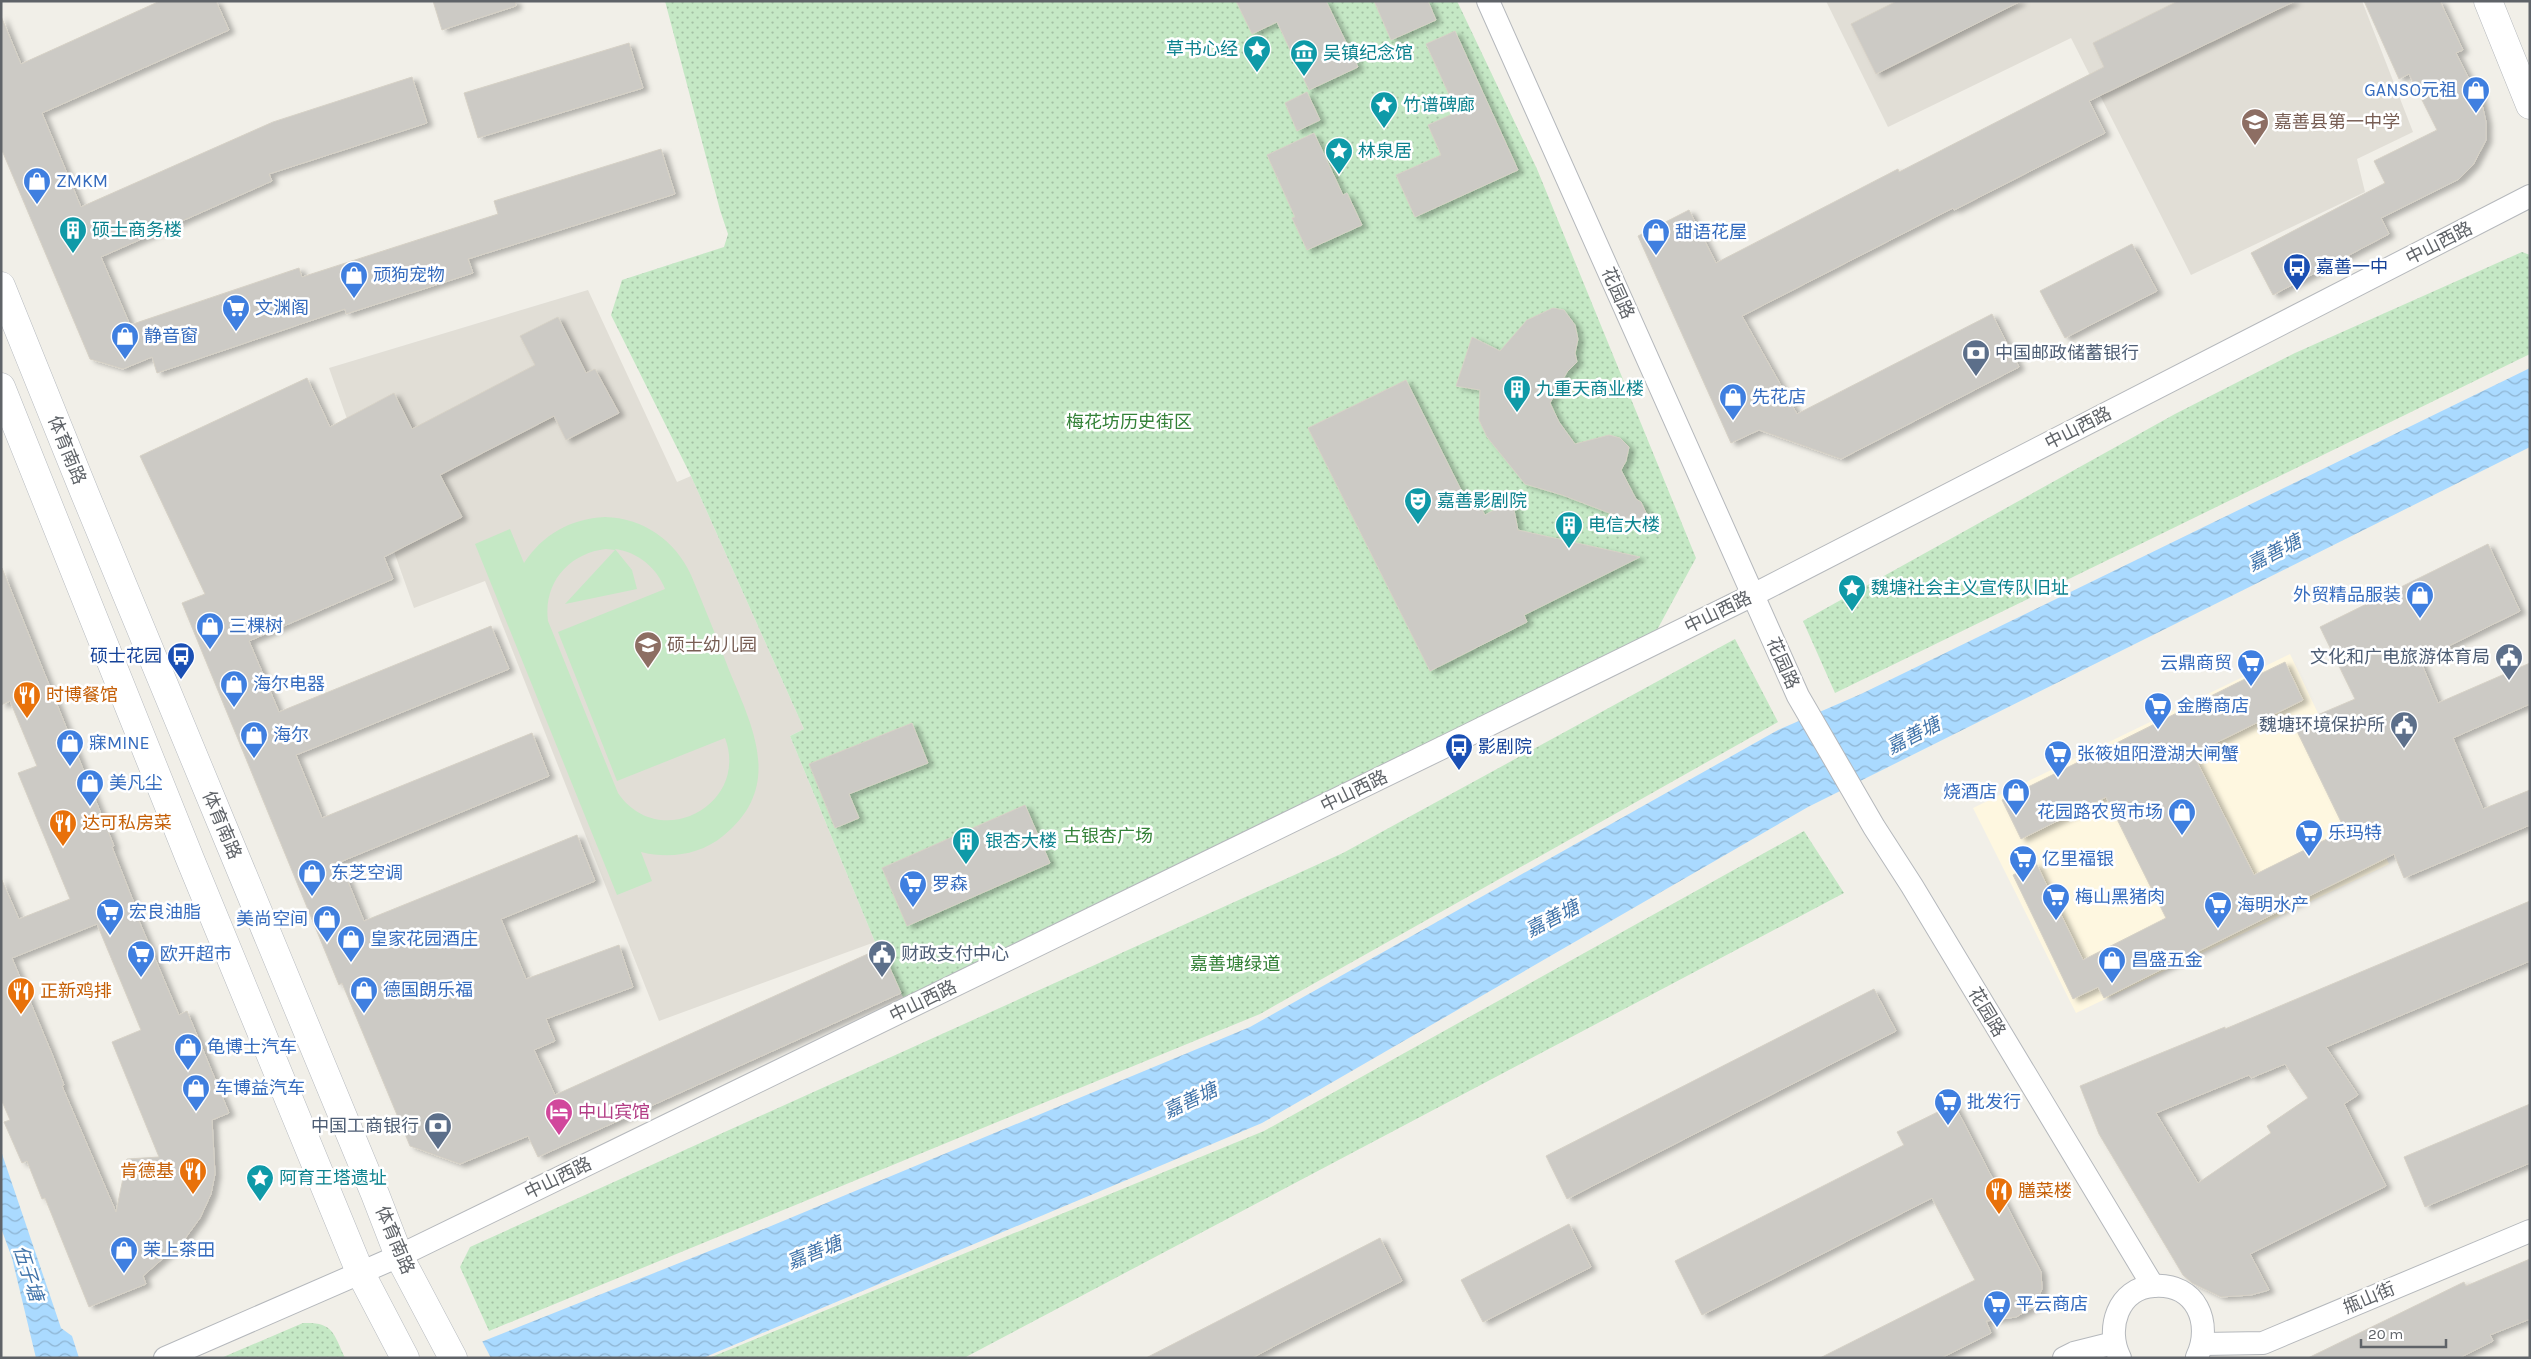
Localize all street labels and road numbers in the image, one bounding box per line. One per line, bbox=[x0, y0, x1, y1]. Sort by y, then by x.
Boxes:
street label: 中山西路 bbox=[2402, 217, 2476, 269]
street label: 花园路 bbox=[1597, 264, 1639, 322]
street label: 中山西路 bbox=[2041, 402, 2115, 454]
street label: 体育南路 bbox=[43, 413, 91, 487]
street label: 中山西路 bbox=[1681, 586, 1755, 638]
street label: 花园路 bbox=[1762, 634, 1804, 692]
street label: 中山西路 bbox=[1317, 765, 1391, 817]
street label: 体育南路 bbox=[198, 788, 246, 862]
street label: 中山西路 bbox=[886, 975, 960, 1027]
street label: 花园路 bbox=[1964, 983, 2010, 1041]
street label: 中山西路 bbox=[521, 1152, 595, 1204]
street label: 体育南路 bbox=[371, 1203, 419, 1277]
street label: 甁山街 bbox=[2340, 1277, 2398, 1319]

